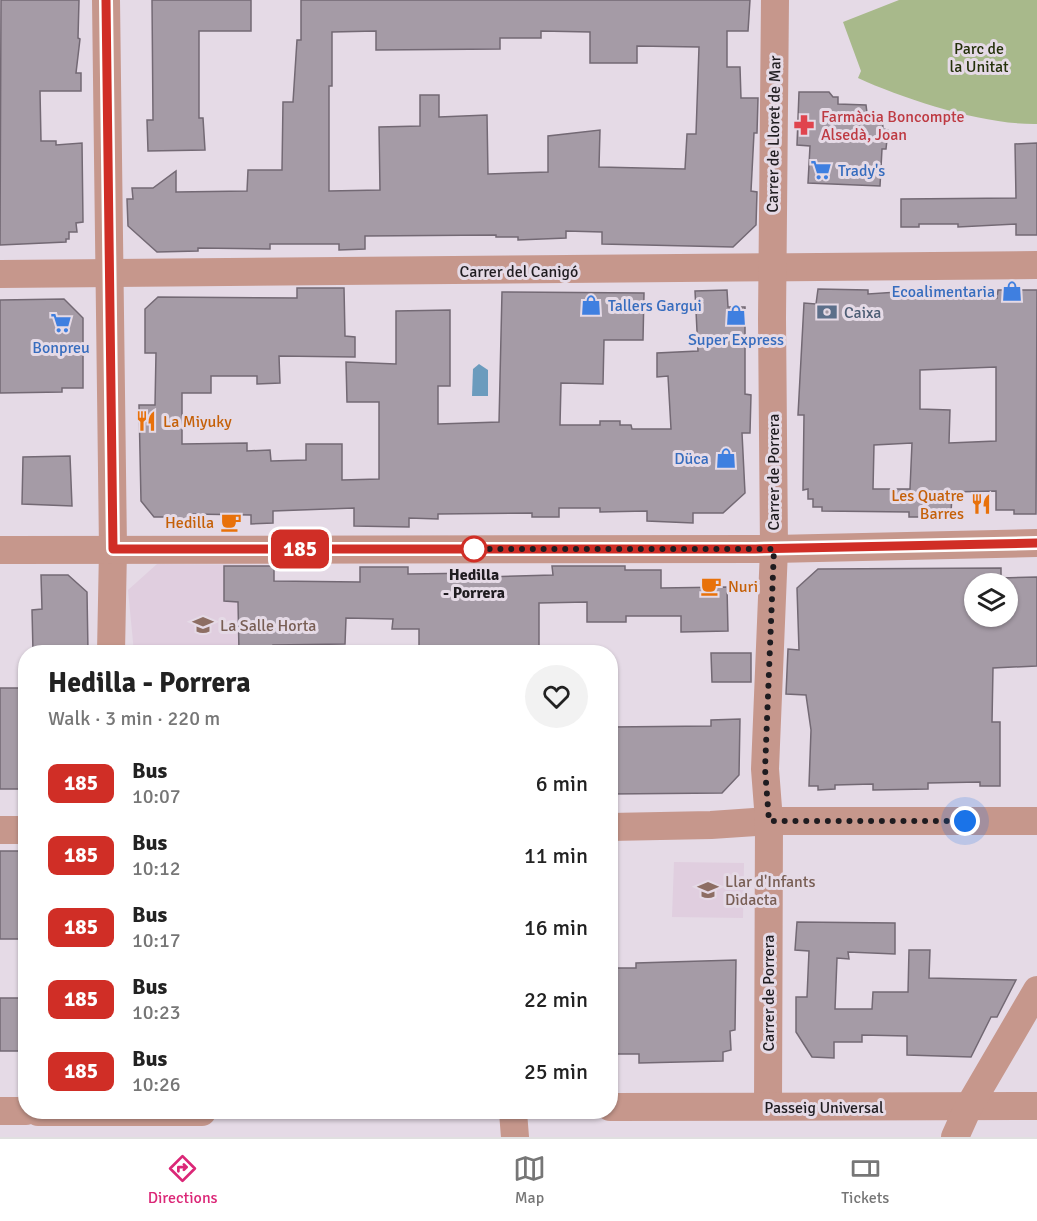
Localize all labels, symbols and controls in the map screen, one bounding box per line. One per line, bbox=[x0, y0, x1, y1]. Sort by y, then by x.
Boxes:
park label: Parc de la Unitat bbox=[949, 39, 1009, 77]
street label: Carrer de Lloret de Mar bbox=[763, 55, 785, 213]
place label: Farmàcia Boncompte Alsedà, Joan bbox=[821, 107, 964, 145]
pharmacy icon: Farmàcia Boncompte Alsedà, Joan bbox=[792, 113, 816, 137]
supermarket icon: Trady's bbox=[809, 158, 833, 182]
place label: Trady's bbox=[838, 161, 885, 181]
street label: Carrer del Canigó bbox=[460, 262, 578, 282]
shop icon: Ecoalimentaria bbox=[1000, 279, 1024, 303]
place label: Ecoalimentaria bbox=[891, 282, 995, 302]
shop icon: Tallers Gargui bbox=[579, 293, 603, 317]
place label: Tallers Gargui bbox=[608, 296, 702, 316]
bank icon: Caixa bbox=[815, 300, 839, 324]
shop icon: Super Express bbox=[724, 303, 748, 327]
place label: Caixa bbox=[844, 303, 881, 323]
supermarket icon: Bonpreu bbox=[49, 311, 73, 335]
place label: Super Express bbox=[688, 330, 784, 350]
place label: Bonpreu bbox=[32, 338, 90, 358]
restaurant icon: La Miyuky bbox=[134, 409, 158, 433]
place label: La Miyuky bbox=[163, 412, 232, 432]
street label: Carrer de Porrera bbox=[764, 414, 784, 530]
shop icon: Düca bbox=[714, 446, 738, 470]
place label: Düca bbox=[674, 449, 709, 469]
place label: Les Quatre Barres bbox=[891, 486, 964, 524]
restaurant icon: Les Quatre Barres bbox=[969, 492, 993, 516]
cafe icon: Hedilla bbox=[219, 510, 243, 534]
place label: Hedilla bbox=[165, 513, 214, 533]
line badge: 185 bbox=[266, 530, 334, 568]
text: 185 bbox=[283, 536, 317, 562]
marker: Hedilla - Porrera bbox=[461, 536, 487, 562]
place label: Hedilla - Porrera bbox=[443, 565, 505, 603]
map controls bbox=[964, 573, 1018, 627]
button: layers bbox=[964, 573, 1018, 627]
cafe icon: Nuri bbox=[699, 574, 723, 598]
place label: Nuri bbox=[728, 577, 758, 597]
school or university icon: La Salle Horta bbox=[191, 613, 215, 637]
place label: La Salle Horta bbox=[220, 616, 316, 636]
button: heart bbox=[525, 665, 588, 728]
text: Hedilla - Porrera bbox=[48, 666, 251, 700]
text: Walk · 3 min · 220 m bbox=[48, 706, 220, 731]
text: Bus bbox=[132, 757, 167, 784]
text: 185 bbox=[64, 770, 98, 796]
text: 6 min bbox=[536, 770, 588, 797]
text: 10:07 bbox=[132, 784, 181, 809]
your location bbox=[950, 806, 980, 836]
text: Bus bbox=[132, 829, 167, 856]
text: 185 bbox=[64, 842, 98, 868]
text: 11 min bbox=[524, 842, 588, 869]
text: 10:12 bbox=[132, 856, 181, 881]
place label: Llar d'Infants Didacta bbox=[725, 872, 815, 910]
school or university icon: Llar d'Infants Didacta bbox=[696, 878, 720, 902]
text: Bus bbox=[132, 901, 167, 928]
text: 185 bbox=[64, 914, 98, 940]
text: 16 min bbox=[524, 914, 588, 941]
text: 10:17 bbox=[132, 928, 181, 953]
street label: Carrer de Porrera bbox=[759, 935, 779, 1051]
text: Bus bbox=[132, 973, 167, 1000]
text: 185 bbox=[64, 986, 98, 1012]
text: 22 min bbox=[524, 986, 588, 1013]
text: 10:23 bbox=[132, 1000, 181, 1025]
text: Bus bbox=[132, 1045, 167, 1072]
text: 185 bbox=[64, 1058, 98, 1084]
text: 25 min bbox=[524, 1058, 588, 1085]
text: 10:26 bbox=[132, 1072, 181, 1097]
street label: Passeig Universal bbox=[764, 1098, 884, 1118]
tab: Directions bbox=[148, 1152, 218, 1208]
tab: Map bbox=[513, 1152, 546, 1208]
tab: Tickets bbox=[841, 1152, 889, 1208]

